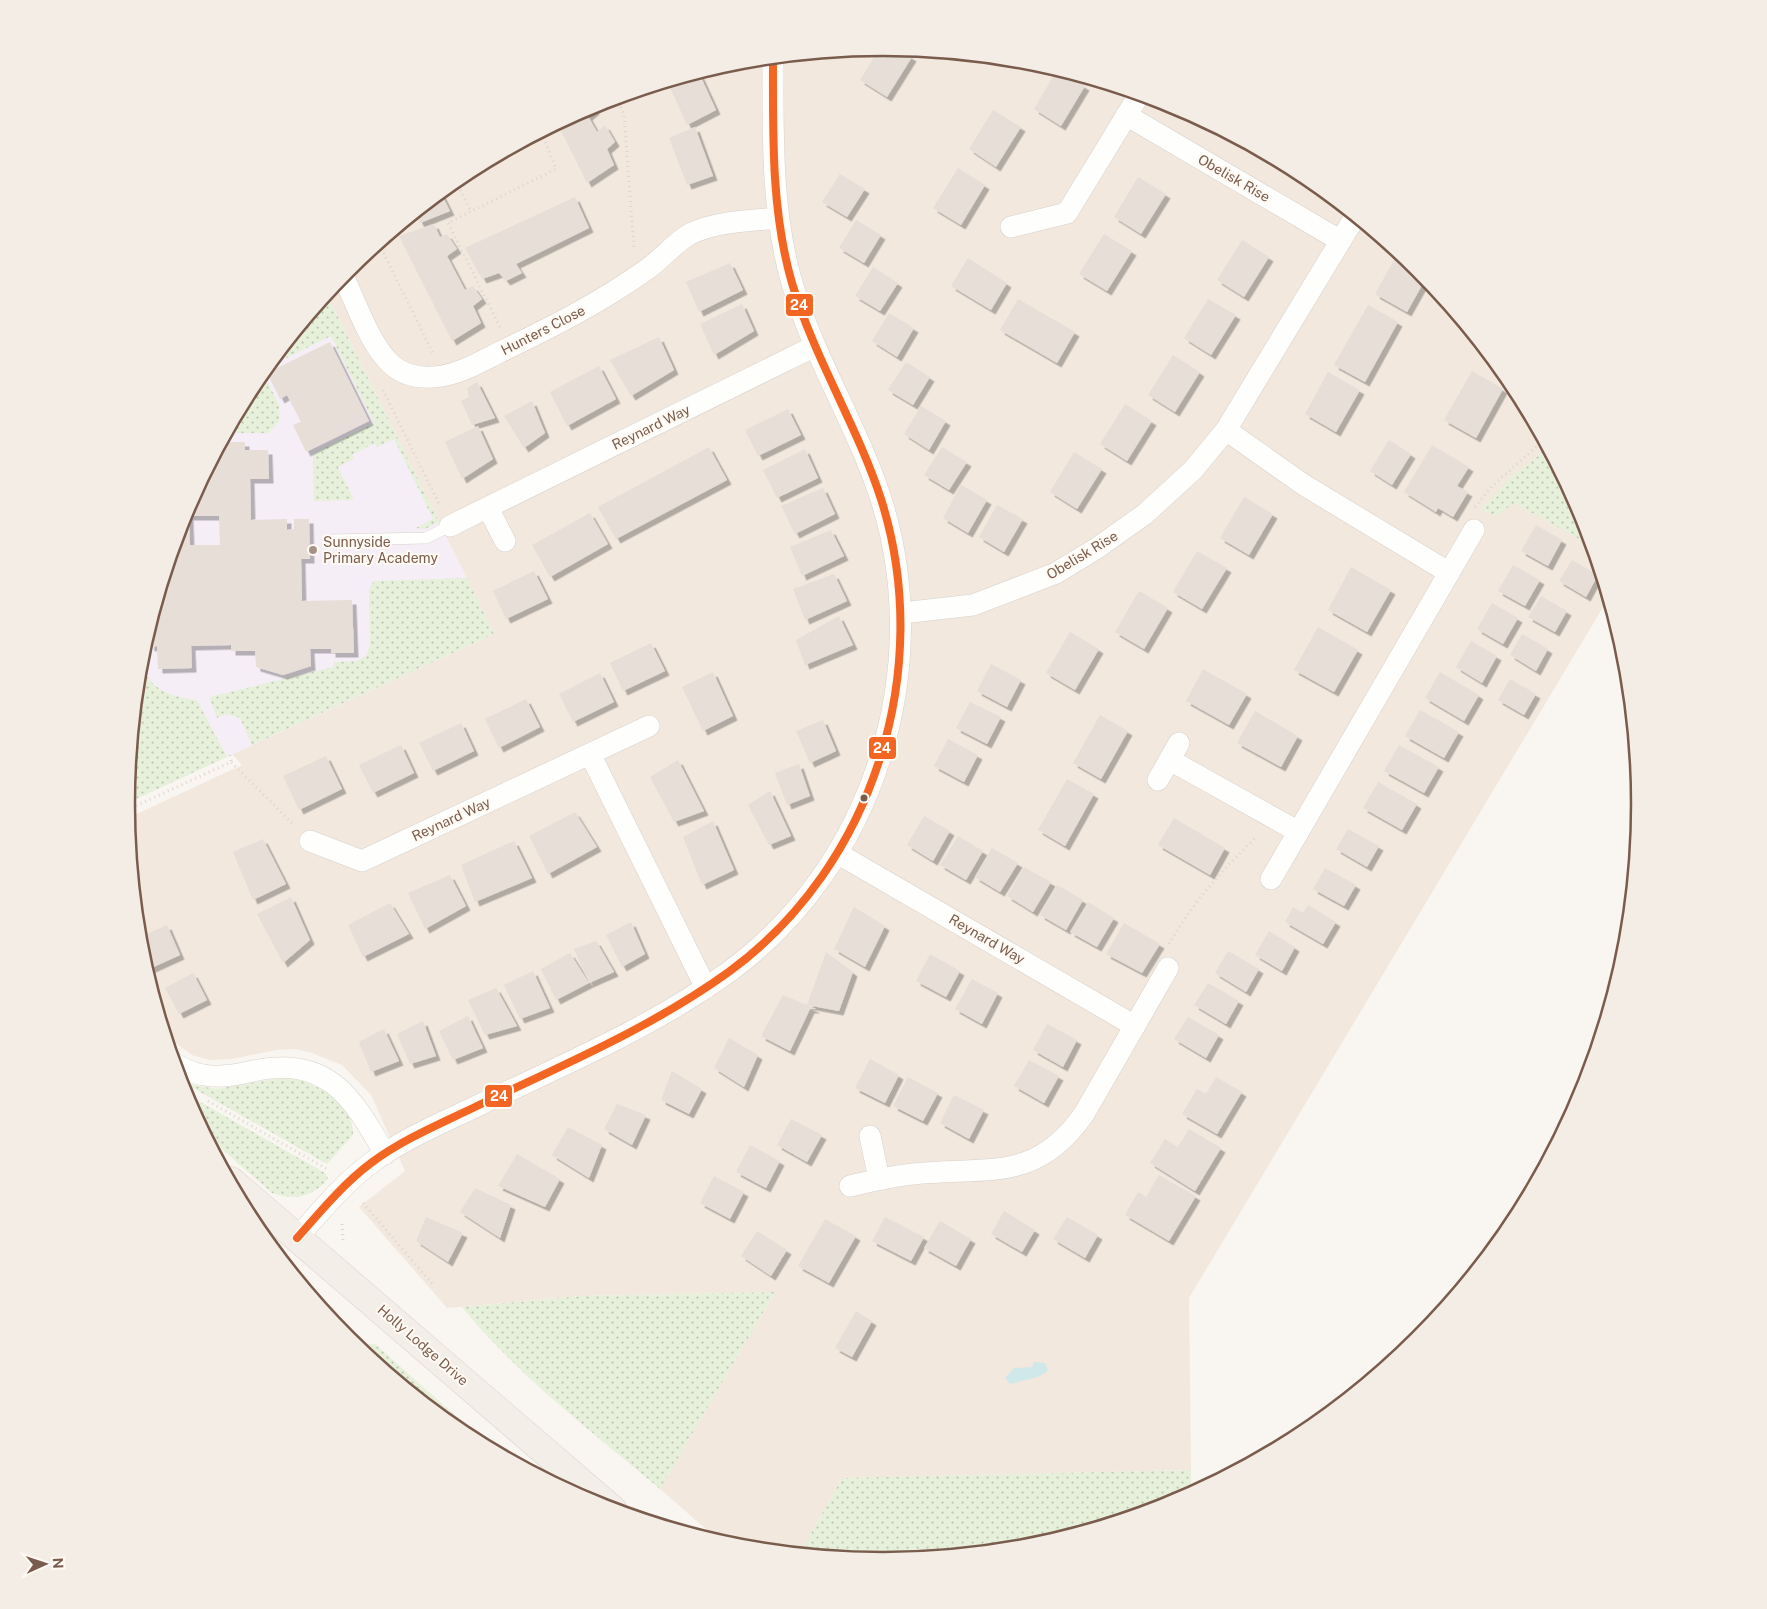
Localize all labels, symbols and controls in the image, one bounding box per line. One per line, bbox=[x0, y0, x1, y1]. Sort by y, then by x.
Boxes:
street label: Obelisk Rise bbox=[1195, 151, 1273, 205]
line badge: 24 bbox=[785, 293, 814, 317]
text: 24 bbox=[790, 297, 808, 313]
street label: Hunters Close bbox=[498, 302, 588, 358]
street label: Reynard Way bbox=[609, 401, 693, 453]
street label: Obelisk Rise bbox=[1043, 527, 1121, 583]
place label: Sunnyside Primary Academy bbox=[323, 534, 438, 566]
marker: Sunnyside Primary Academy bbox=[307, 544, 319, 556]
line badge: 24 bbox=[868, 736, 897, 760]
text: 24 bbox=[873, 740, 891, 756]
unlabelled marker bbox=[859, 793, 869, 803]
street label: Reynard Way bbox=[409, 794, 493, 844]
street label: Reynard Way bbox=[946, 911, 1028, 967]
line badge: 24 bbox=[484, 1084, 513, 1108]
text: 24 bbox=[490, 1088, 508, 1104]
street label: Holly Lodge Drive bbox=[374, 1301, 472, 1389]
north arrow bbox=[20, 1539, 70, 1589]
text: N bbox=[50, 1557, 66, 1569]

